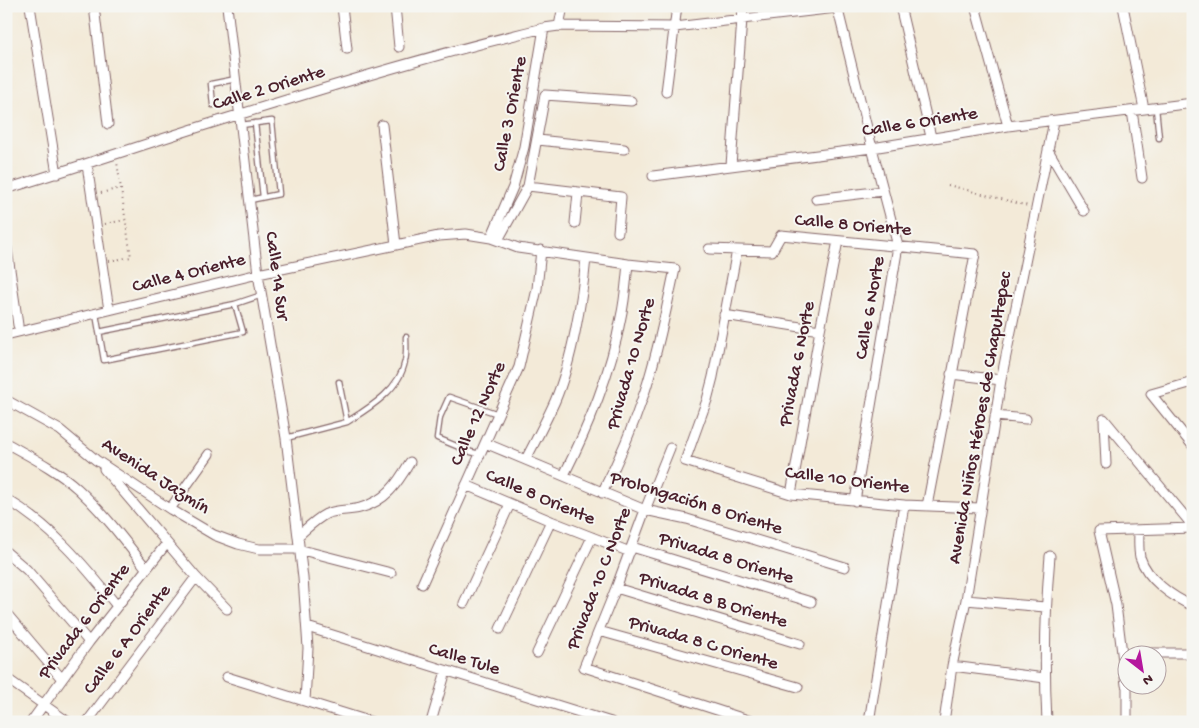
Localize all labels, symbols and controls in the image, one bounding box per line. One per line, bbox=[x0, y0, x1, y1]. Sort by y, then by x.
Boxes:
street label: Calle 3 Oriente bbox=[489, 54, 533, 173]
street label: Calle 2 Oriente bbox=[210, 61, 328, 117]
street label: Calle 6 Oriente bbox=[861, 103, 979, 143]
street label: Calle 8 Oriente bbox=[794, 209, 913, 243]
street label: Calle 14 Sur bbox=[258, 230, 294, 324]
street label: Calle 4 Oriente bbox=[130, 249, 248, 299]
street label: Calle 6 Norte bbox=[851, 255, 891, 361]
street label: Avenida Niños Héroes de Chapultepec bbox=[944, 270, 1018, 566]
street label: Privada 10 Norte bbox=[602, 295, 662, 433]
street label: Privada 6 Norte bbox=[774, 299, 821, 430]
street label: Calle 12 Norte bbox=[446, 358, 512, 470]
street label: Avenida Jazmín bbox=[97, 433, 213, 521]
street label: Calle 10 Oriente bbox=[783, 462, 911, 500]
street label: Calle 8 Oriente bbox=[482, 465, 599, 532]
street label: Prolongación 8 Oriente bbox=[606, 467, 785, 541]
street label: Privada 10 C Norte bbox=[562, 504, 638, 654]
street label: Privada 8 Oriente bbox=[655, 527, 796, 591]
street label: Privada 6 Oriente bbox=[33, 559, 136, 685]
street label: Privada 8 B Oriente bbox=[635, 567, 790, 635]
street label: Calle 6 A Oriente bbox=[79, 580, 177, 700]
street label: Privada 8 C Oriente bbox=[624, 611, 781, 676]
street label: Calle Tule bbox=[425, 638, 503, 682]
north arrow bbox=[1116, 646, 1166, 696]
text: N bbox=[1139, 669, 1156, 689]

